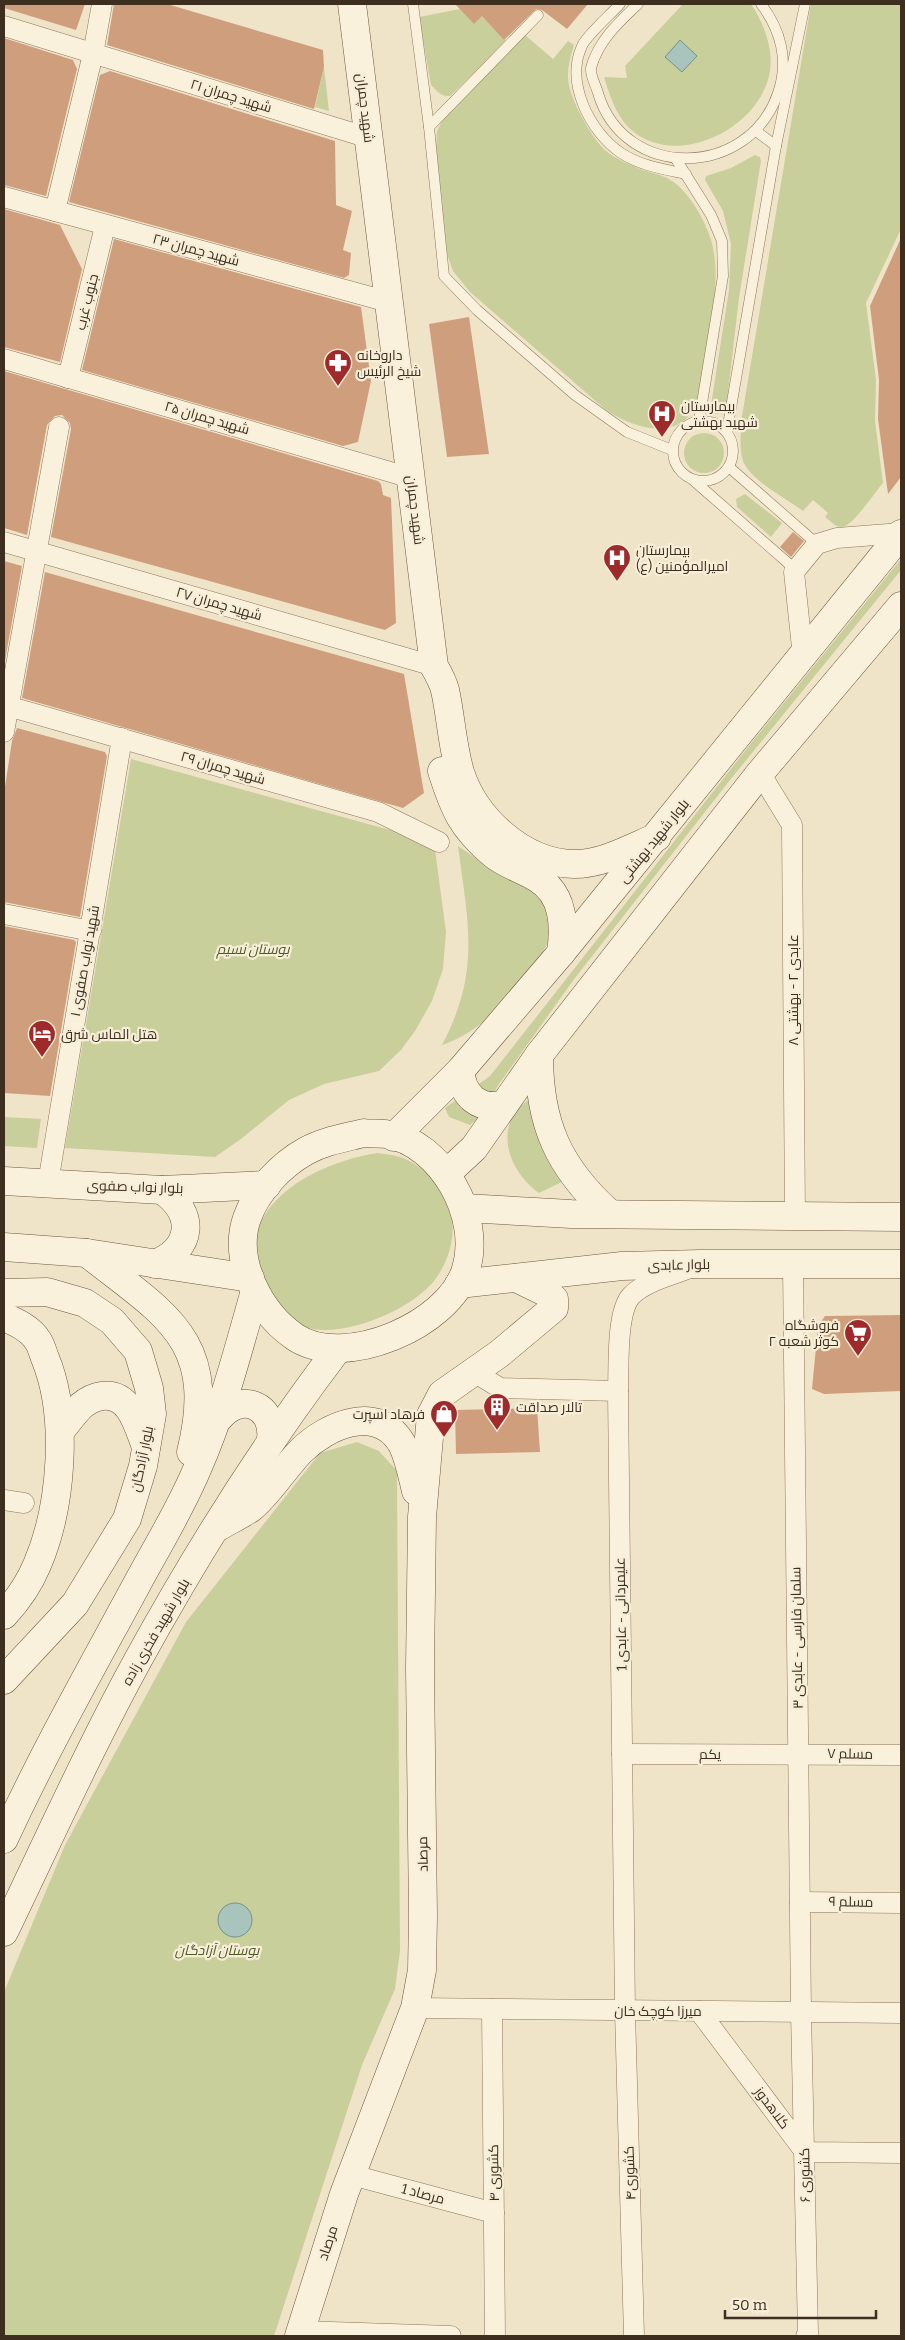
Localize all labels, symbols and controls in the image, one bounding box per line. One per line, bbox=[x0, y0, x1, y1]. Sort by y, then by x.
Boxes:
street label: شهید چمران bbox=[351, 72, 378, 144]
street label: شهید چمران ۲۱ bbox=[188, 76, 274, 117]
street label: شهید چمران ۲۳ bbox=[150, 230, 241, 271]
street label: جنوب غرب bbox=[72, 272, 102, 332]
place label: داروخانه شیخ الرئیس bbox=[357, 347, 421, 380]
pharmacy icon: داروخانه شیخ الرئیس bbox=[323, 348, 353, 387]
street label: شهید چمران ۲۵ bbox=[162, 398, 251, 439]
place label: بیمارستان شهید بهشتی bbox=[681, 398, 758, 431]
hospital icon: بیمارستان شهید بهشتی bbox=[647, 399, 677, 438]
street label: شهید چمران bbox=[401, 474, 428, 546]
place label: بیمارستان امیرالمؤمنین (ع) bbox=[636, 542, 728, 575]
hospital icon: بیمارستان امیرالمؤمنین (ع) bbox=[602, 543, 632, 582]
street label: شهید چمران ۲۷ bbox=[174, 584, 264, 625]
street label: شهید چمران ۲۹ bbox=[178, 748, 267, 789]
street label: بلوار شهید بهشتی bbox=[615, 796, 693, 886]
street label: شهید نواب صفوی ۱ bbox=[67, 904, 103, 1018]
street label: عابدی ۲ - بهشتی ۸ bbox=[785, 934, 802, 1046]
park label: بوستان نسیم bbox=[216, 941, 291, 959]
hotel icon: هتل الماس شرق bbox=[27, 1019, 57, 1058]
place label: هتل الماس شرق bbox=[61, 1026, 157, 1043]
street label: بلوار نواب صفوی bbox=[86, 1177, 184, 1197]
street label: بلوار عابدی bbox=[648, 1256, 710, 1274]
place label: فروشگاه کوثر شعبه ۲ bbox=[769, 1317, 839, 1350]
supermarket icon: فروشگاه کوثر شعبه ۲ bbox=[843, 1318, 873, 1357]
building icon: تالار صداقت bbox=[482, 1392, 512, 1431]
shop icon: فرهاد اسپرت bbox=[429, 1399, 459, 1438]
place label: تالار صداقت bbox=[516, 1399, 582, 1416]
place label: فرهاد اسپرت bbox=[353, 1406, 425, 1424]
street label: بلوار آزادگان bbox=[127, 1424, 157, 1494]
street label: علیمردانی - عابدی 1 bbox=[612, 1557, 630, 1671]
street label: سلمان فارسی - عابدی ۳ bbox=[787, 1567, 807, 1709]
street label: بلوار شهید فخری زاده bbox=[119, 1576, 193, 1688]
street label: مسلم ۷ bbox=[827, 1745, 873, 1764]
street label: یکم bbox=[699, 1746, 721, 1764]
street label: مرصاد bbox=[414, 1836, 432, 1872]
street label: مسلم ۹ bbox=[829, 1893, 873, 1912]
park label: بوستان آزادگان bbox=[175, 1942, 261, 1959]
street label: میرزا کوچک خان bbox=[614, 2003, 702, 2021]
street label: کلاهدوز bbox=[750, 2083, 793, 2132]
street label: کشوری ۴ bbox=[485, 2144, 503, 2202]
street label: کشوری۴ bbox=[621, 2146, 639, 2200]
street label: کشوری ۶ bbox=[796, 2148, 814, 2202]
street label: مرصاد 1 bbox=[400, 2180, 446, 2208]
street label: مرصاد bbox=[314, 2223, 342, 2263]
scale bar bbox=[725, 2288, 876, 2320]
text: 50 m bbox=[732, 2296, 768, 2314]

